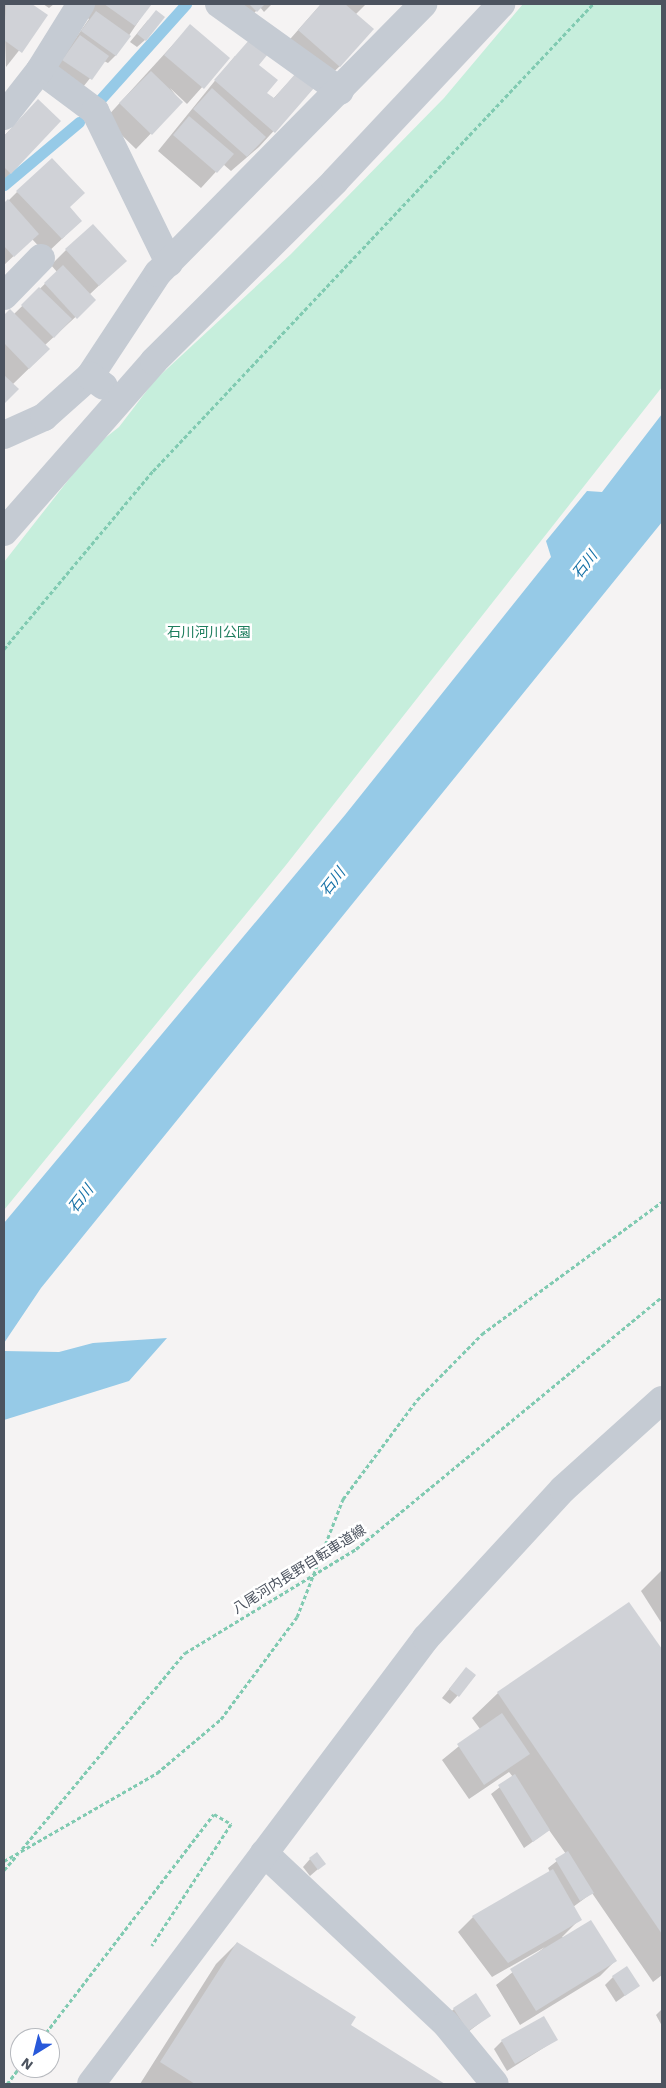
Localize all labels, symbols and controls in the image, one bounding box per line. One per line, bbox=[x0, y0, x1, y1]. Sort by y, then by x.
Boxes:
water label: 石川 bbox=[569, 548, 601, 582]
park label: 石川河川公園 bbox=[167, 624, 251, 640]
water label: 石川 bbox=[317, 865, 349, 899]
water label: 石川 bbox=[65, 1182, 97, 1216]
street label: 八尾河内長野自転車道線 bbox=[229, 1521, 369, 1617]
north arrow bbox=[10, 2028, 60, 2078]
text: N bbox=[18, 2055, 36, 2074]

